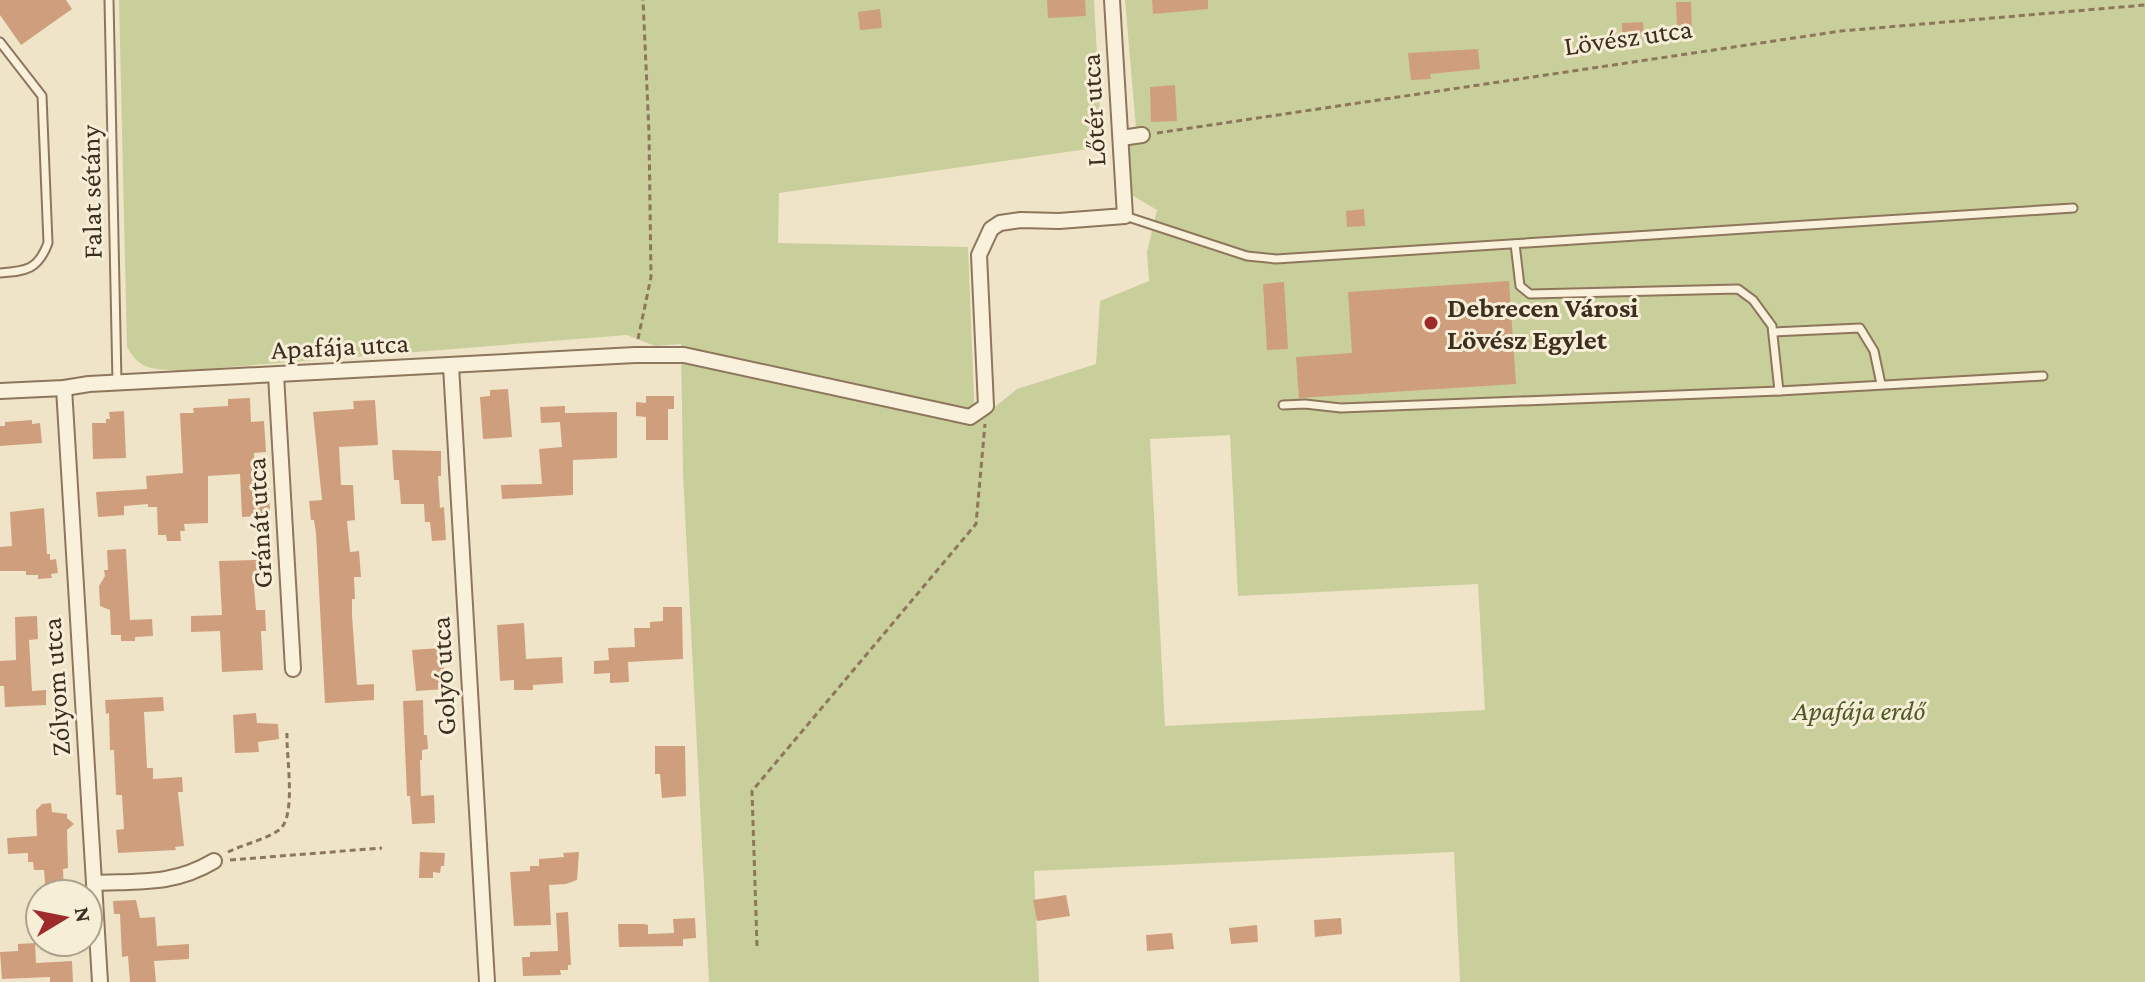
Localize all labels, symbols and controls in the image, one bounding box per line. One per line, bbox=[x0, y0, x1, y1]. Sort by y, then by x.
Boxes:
street label: Lövész utca bbox=[1562, 13, 1694, 61]
street label: Lőtér utca bbox=[1075, 53, 1111, 167]
street label: Falat sétány bbox=[74, 124, 108, 259]
place label: Debrecen Városi Lövész Egylet bbox=[1447, 292, 1638, 355]
marker: Debrecen Városi Lövész Egylet bbox=[1422, 314, 1440, 332]
street label: Apafája utca bbox=[270, 327, 410, 365]
street label: Gránát utca bbox=[240, 457, 278, 589]
street label: Golyó utca bbox=[424, 616, 462, 736]
street label: Zólyom utca bbox=[36, 617, 76, 757]
park label: Apafája erdő bbox=[1791, 695, 1927, 727]
north arrow bbox=[24, 878, 104, 958]
text: N bbox=[70, 905, 97, 924]

